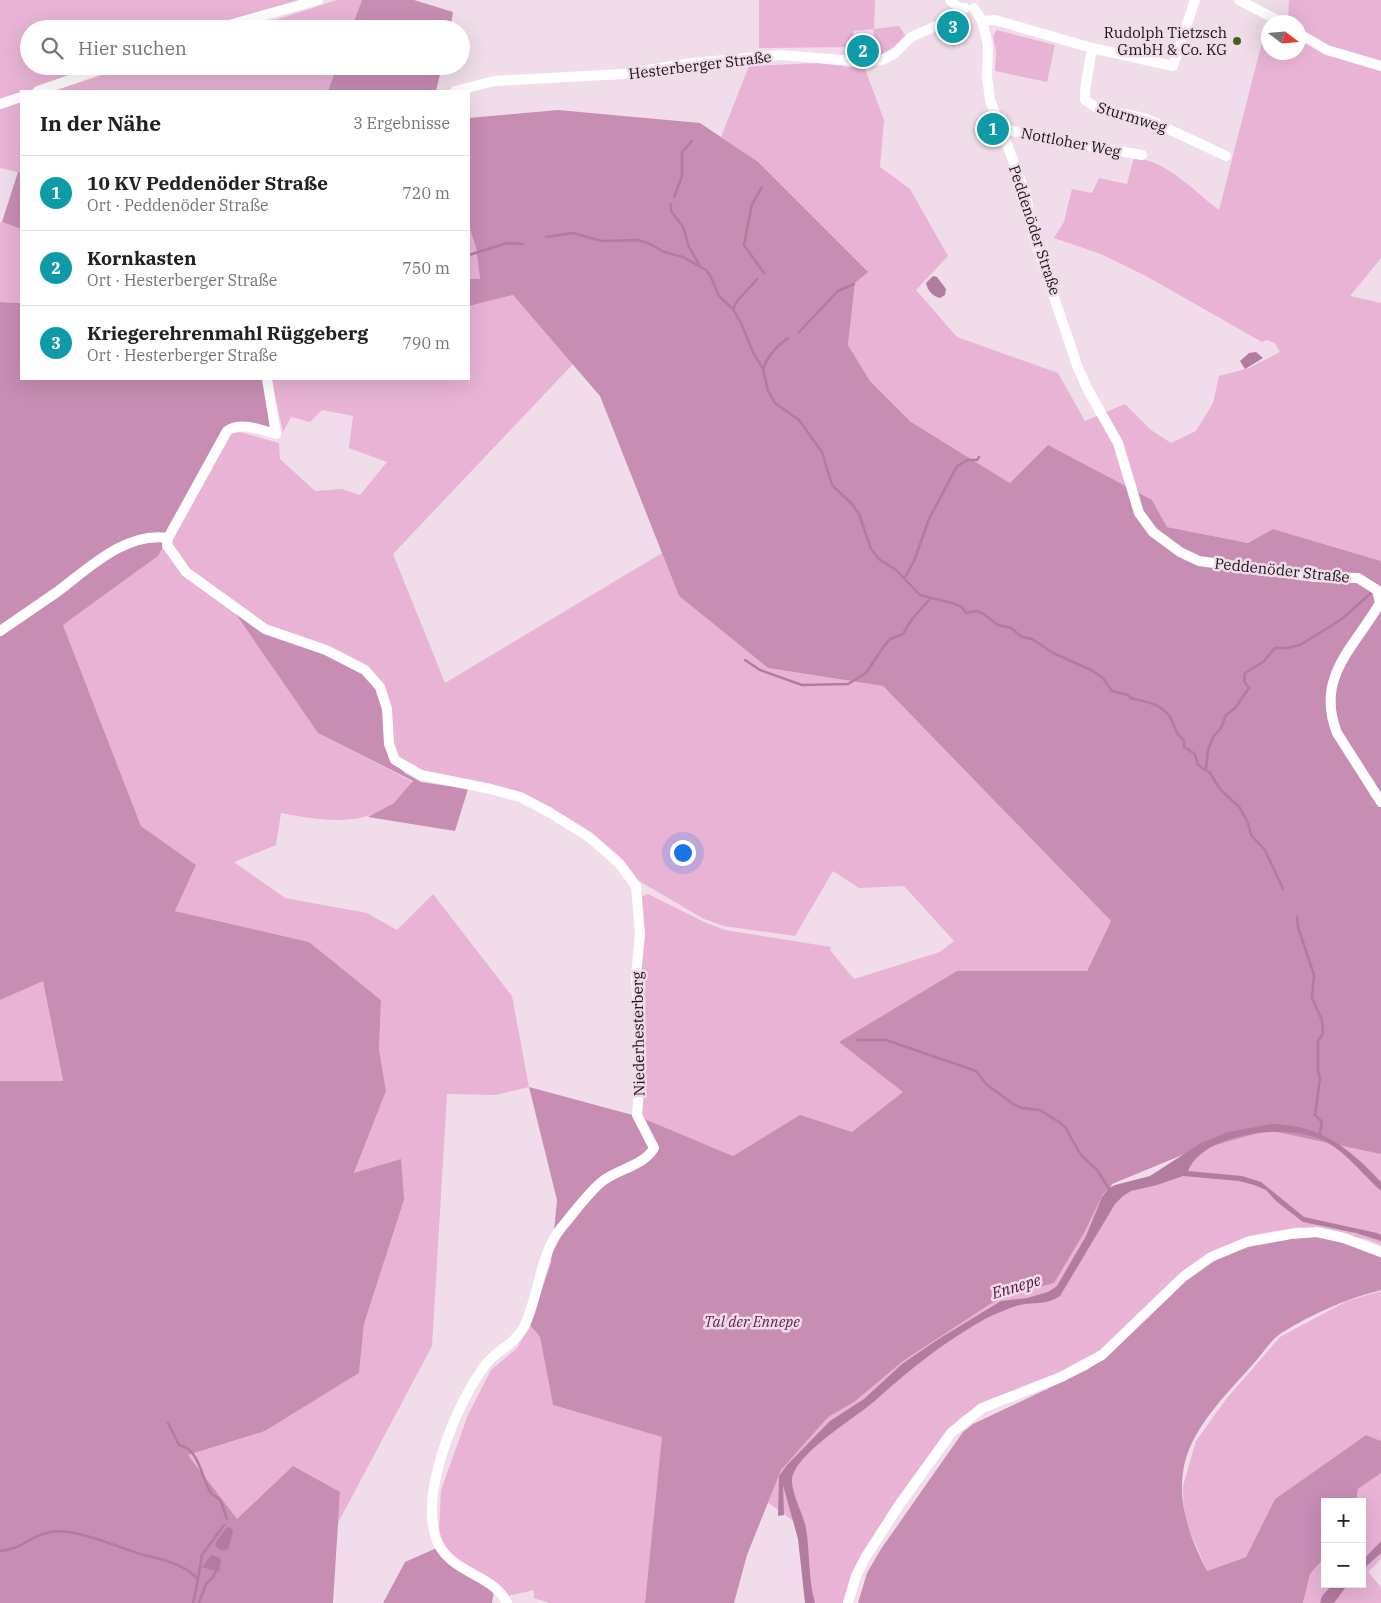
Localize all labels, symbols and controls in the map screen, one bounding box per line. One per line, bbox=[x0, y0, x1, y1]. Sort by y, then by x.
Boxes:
pin: 3 bbox=[937, 8, 969, 46]
north arrow bbox=[1261, 15, 1306, 60]
search box bbox=[20, 20, 470, 75]
place label: Rudolph Tietzsch GmbH & Co. KG bbox=[1104, 23, 1227, 59]
pin: 2 bbox=[847, 32, 879, 70]
icon: search bbox=[38, 34, 66, 62]
marker: Rudolph Tietzsch GmbH & Co. KG bbox=[1231, 35, 1243, 47]
text: Hier suchen bbox=[78, 36, 187, 60]
street label: Hesterberger Straße bbox=[628, 47, 772, 83]
street label: Sturmweg bbox=[1095, 97, 1169, 137]
text: In der Nähe bbox=[40, 109, 161, 137]
pin: 1 bbox=[977, 110, 1009, 148]
text: 3 Ergebnisse bbox=[353, 113, 450, 133]
street label: Nottloher Weg bbox=[1020, 123, 1122, 161]
street label: Peddenöder Straße bbox=[1005, 163, 1065, 297]
text: 10 KV Peddenöder Straße bbox=[87, 171, 328, 195]
text: 1 bbox=[51, 183, 61, 203]
text: 720 m bbox=[402, 183, 450, 203]
text: Ort · Peddenöder Straße bbox=[87, 195, 269, 215]
text: Kornkasten bbox=[87, 246, 197, 270]
text: 2 bbox=[51, 258, 61, 278]
text: 750 m bbox=[402, 258, 450, 278]
text: Ort · Hesterberger Straße bbox=[87, 270, 277, 290]
text: Kriegerehrenmahl Rüggeberg bbox=[87, 321, 368, 345]
text: 3 bbox=[51, 333, 61, 353]
text: 790 m bbox=[402, 333, 450, 353]
text: Ort · Hesterberger Straße bbox=[87, 345, 277, 365]
street label: Peddenöder Straße bbox=[1214, 553, 1350, 587]
your location bbox=[670, 840, 696, 866]
street label: Niederhesterberg bbox=[627, 971, 649, 1097]
water label: Ennepe bbox=[988, 1269, 1043, 1303]
park label: Tal der Ennepe bbox=[704, 1312, 800, 1331]
map controls bbox=[1321, 1498, 1366, 1588]
button: + bbox=[1321, 1498, 1366, 1543]
button: − bbox=[1321, 1543, 1366, 1588]

